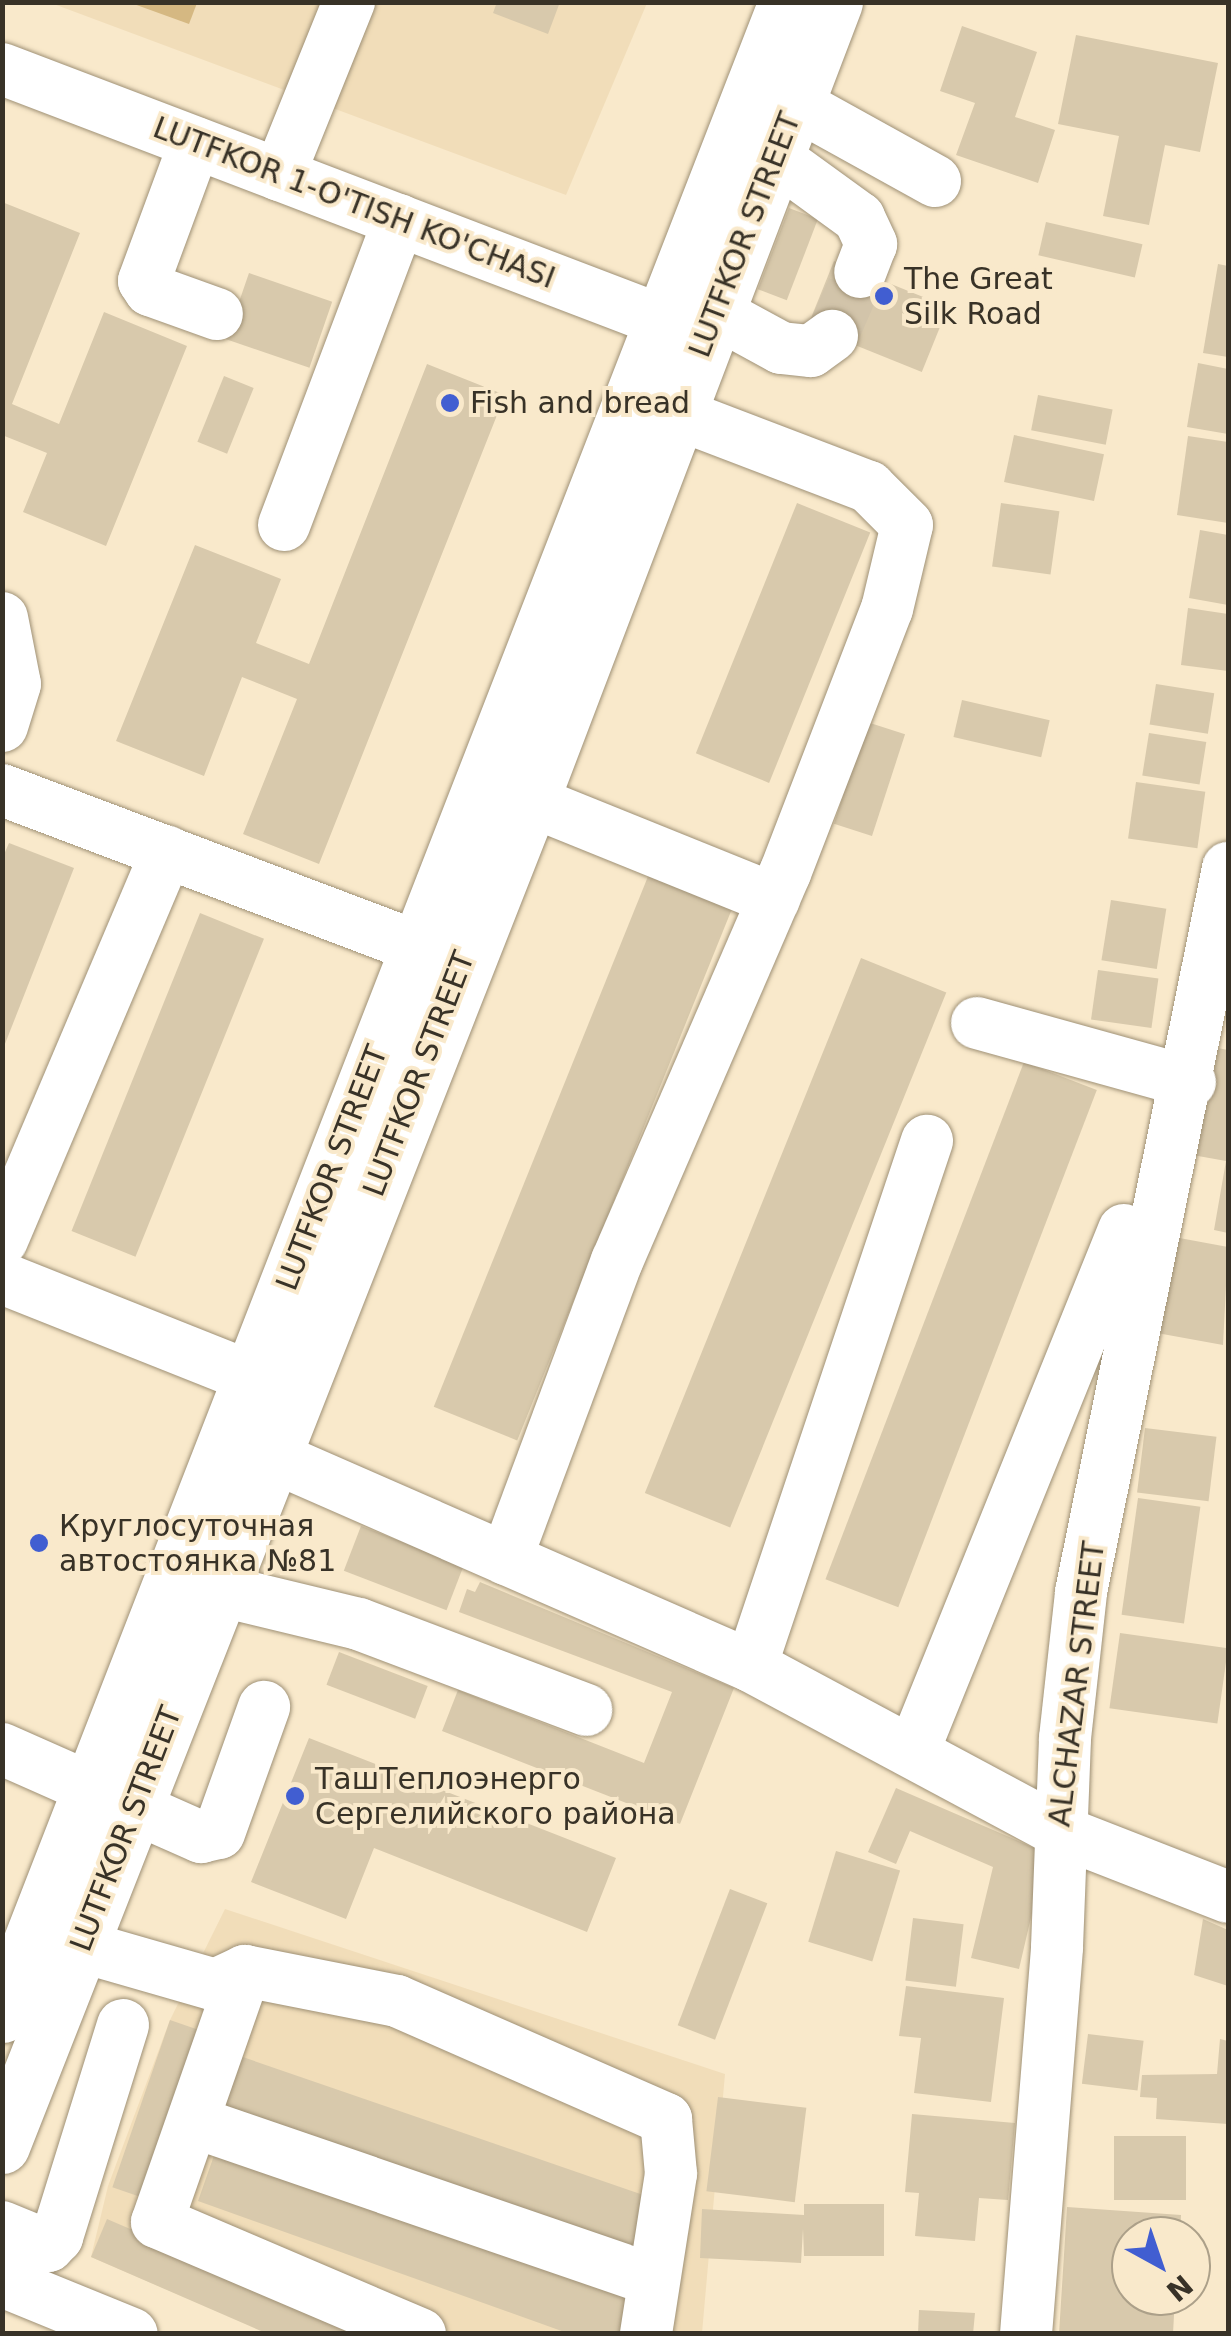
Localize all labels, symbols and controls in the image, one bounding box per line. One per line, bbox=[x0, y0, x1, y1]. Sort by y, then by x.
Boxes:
street label: LUTFKOR STREET bbox=[682, 108, 808, 362]
street label: LUTFKOR 1-O'TISH KO'CHASI bbox=[148, 110, 560, 296]
place label: The Great Silk Road bbox=[904, 261, 1053, 332]
marker: The Great Silk Road bbox=[873, 285, 895, 307]
place label: Fish and bread bbox=[470, 385, 690, 421]
marker: Fish and bread bbox=[439, 392, 461, 414]
street label: LUTFKOR STREET bbox=[356, 947, 482, 1201]
street label: LUTFKOR STREET bbox=[269, 1041, 395, 1295]
place label: Круглосуточная автостоянка №81 bbox=[59, 1508, 336, 1578]
marker: Круглосуточная автостоянка №81 bbox=[28, 1532, 50, 1554]
street label: ALCHAZAR STREET bbox=[1042, 1539, 1112, 1829]
street label: LUTFKOR STREET bbox=[63, 1702, 189, 1956]
place label: ТашТеплоэнерго Сергелийского района bbox=[315, 1761, 676, 1832]
marker: ТашТеплоэнерго Сергелийского района bbox=[284, 1785, 306, 1807]
north arrow bbox=[1111, 2216, 1211, 2316]
text: N bbox=[1160, 2268, 1199, 2308]

